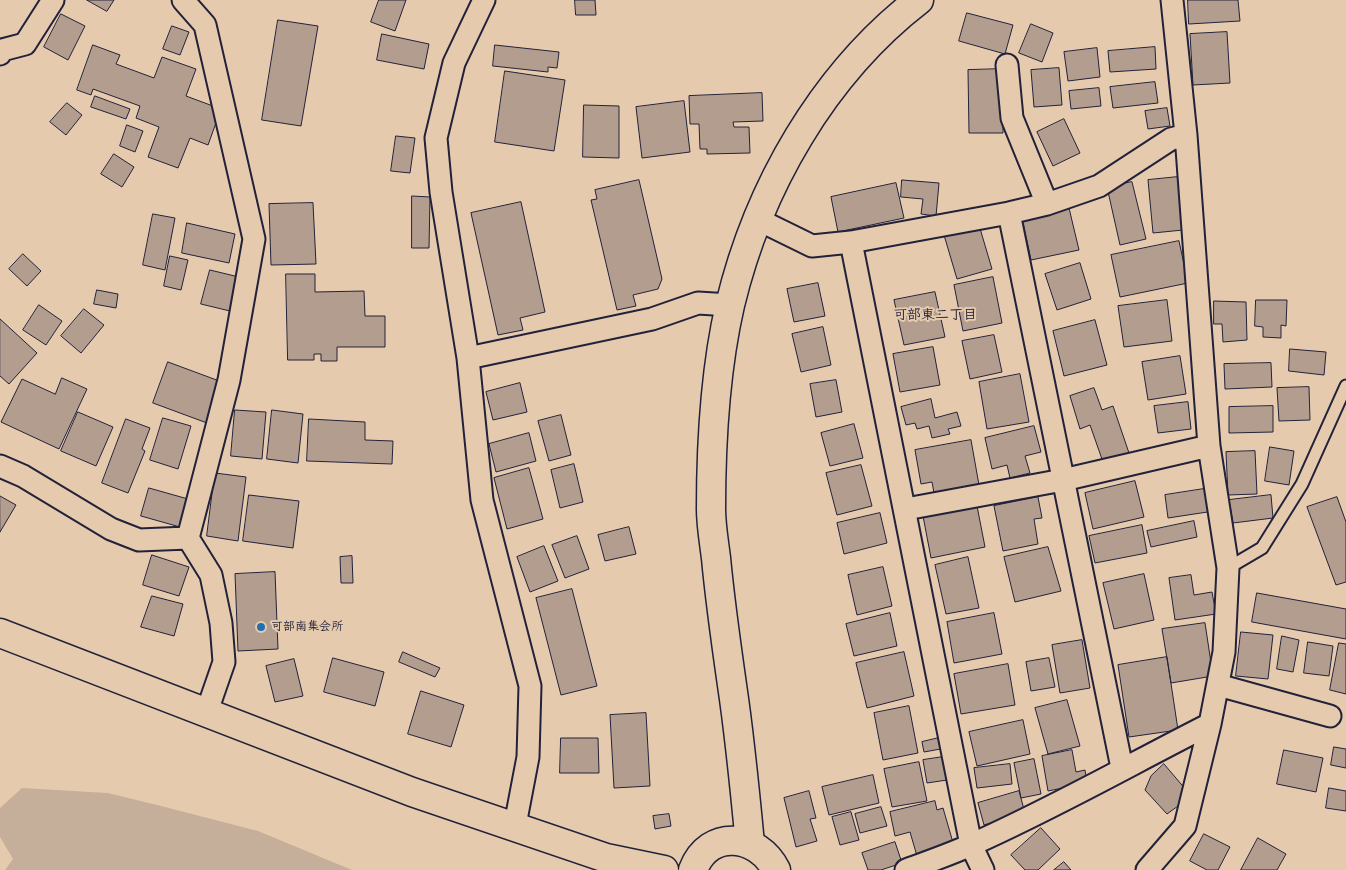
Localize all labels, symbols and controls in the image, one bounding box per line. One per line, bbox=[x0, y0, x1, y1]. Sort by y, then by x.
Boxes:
district label: 可部東二丁目 bbox=[893, 307, 977, 323]
place label: 可部南集会所 bbox=[271, 620, 343, 634]
marker: 可部南集会所 bbox=[255, 621, 267, 633]

